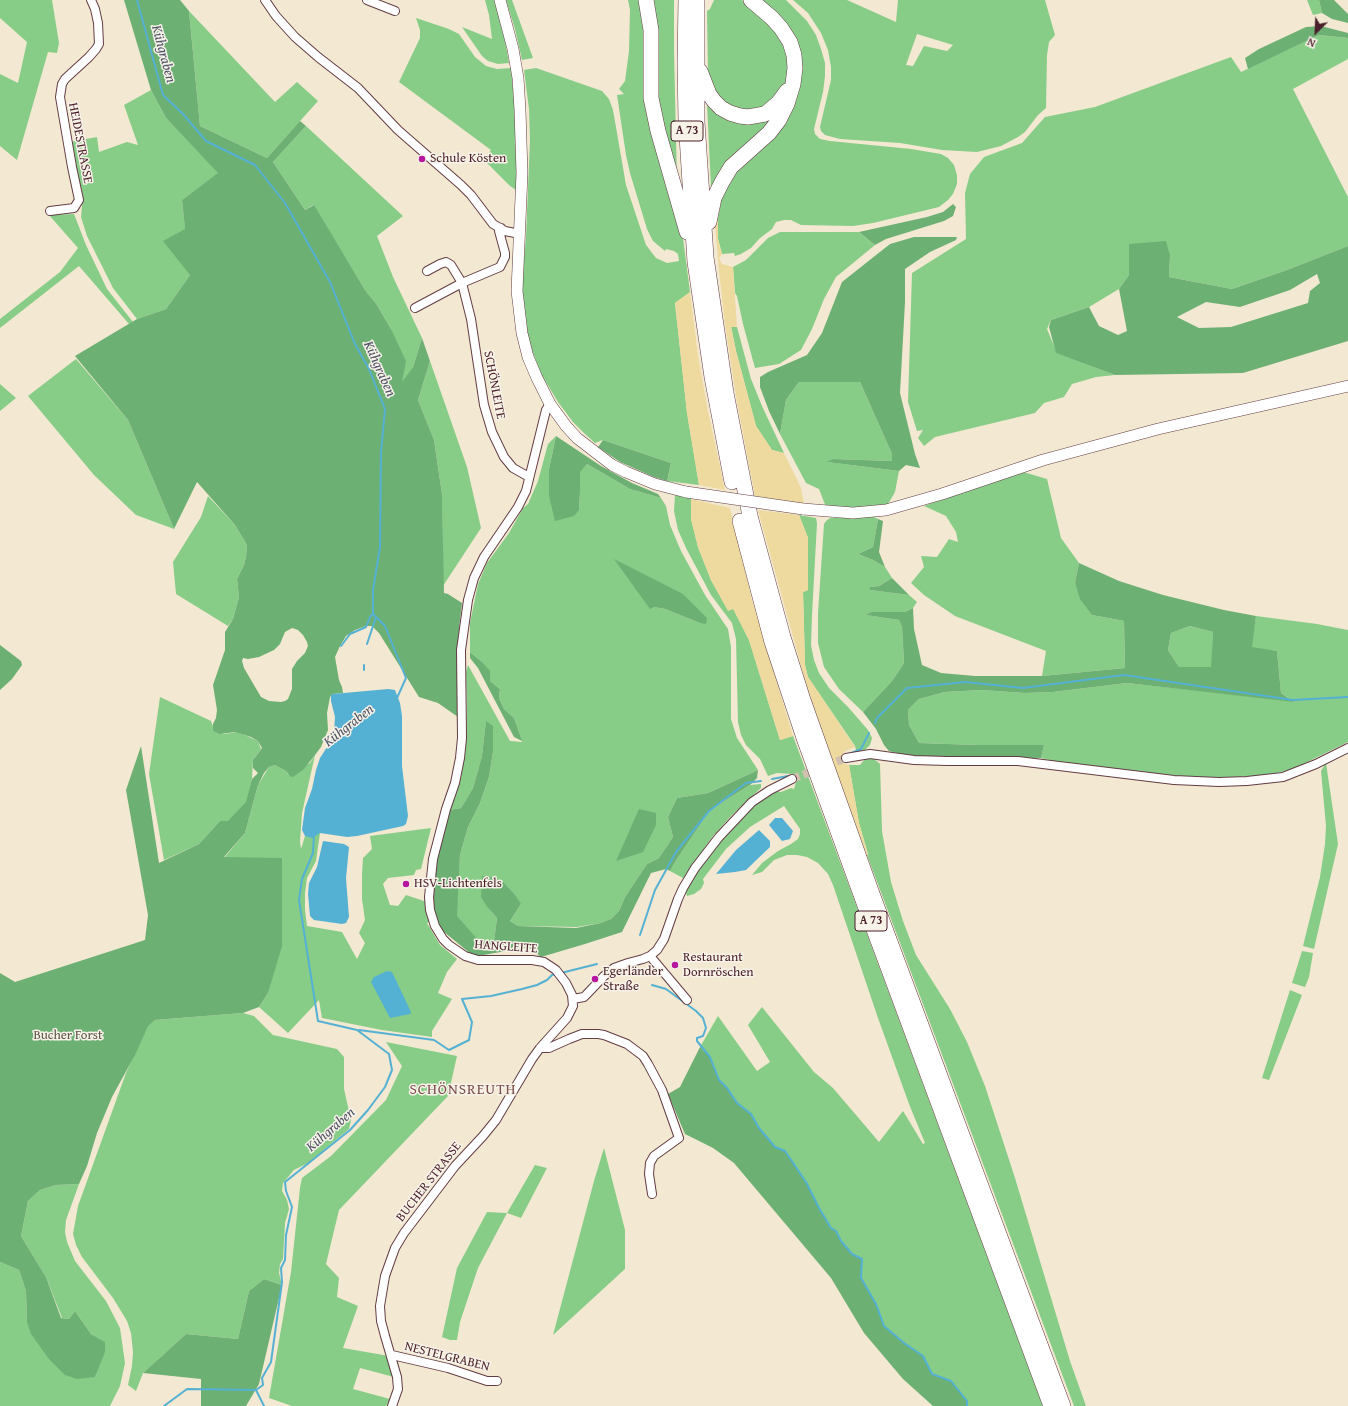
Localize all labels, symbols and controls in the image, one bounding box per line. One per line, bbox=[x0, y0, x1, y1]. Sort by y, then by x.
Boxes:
north arrow bbox=[1296, 12, 1336, 52]
water label: Kühgraben bbox=[147, 23, 179, 85]
text: N bbox=[1305, 34, 1318, 52]
street label: HEIDESTRASSE bbox=[65, 101, 95, 185]
road number: A 73 bbox=[671, 121, 703, 141]
place label: Schule Kösten bbox=[430, 151, 506, 167]
marker: Schule Kösten bbox=[417, 154, 427, 164]
water label: Kühgraben bbox=[359, 339, 399, 399]
street label: SCHÖNLEITE bbox=[480, 350, 508, 420]
water label: Kühgraben bbox=[321, 701, 377, 751]
place label: HSV-Lichtenfels bbox=[414, 876, 502, 892]
marker: HSV-Lichtenfels bbox=[401, 879, 411, 889]
road number: A 73 bbox=[855, 911, 887, 931]
street label: HANGLEITE bbox=[474, 937, 538, 957]
place label: Restaurant Dornröschen bbox=[683, 950, 754, 981]
marker: Restaurant Dornröschen bbox=[670, 960, 680, 970]
place label: Egerländer Straße bbox=[603, 964, 663, 995]
marker: Egerländer Straße bbox=[590, 974, 600, 984]
park label: Bucher Forst bbox=[33, 1028, 103, 1044]
district label: SCHÖNSREUTH bbox=[409, 1081, 517, 1099]
water label: Kühgraben bbox=[303, 1104, 359, 1156]
street label: BUCHER STRASSE bbox=[393, 1139, 465, 1225]
street label: NESTELGRABEN bbox=[403, 1339, 491, 1375]

